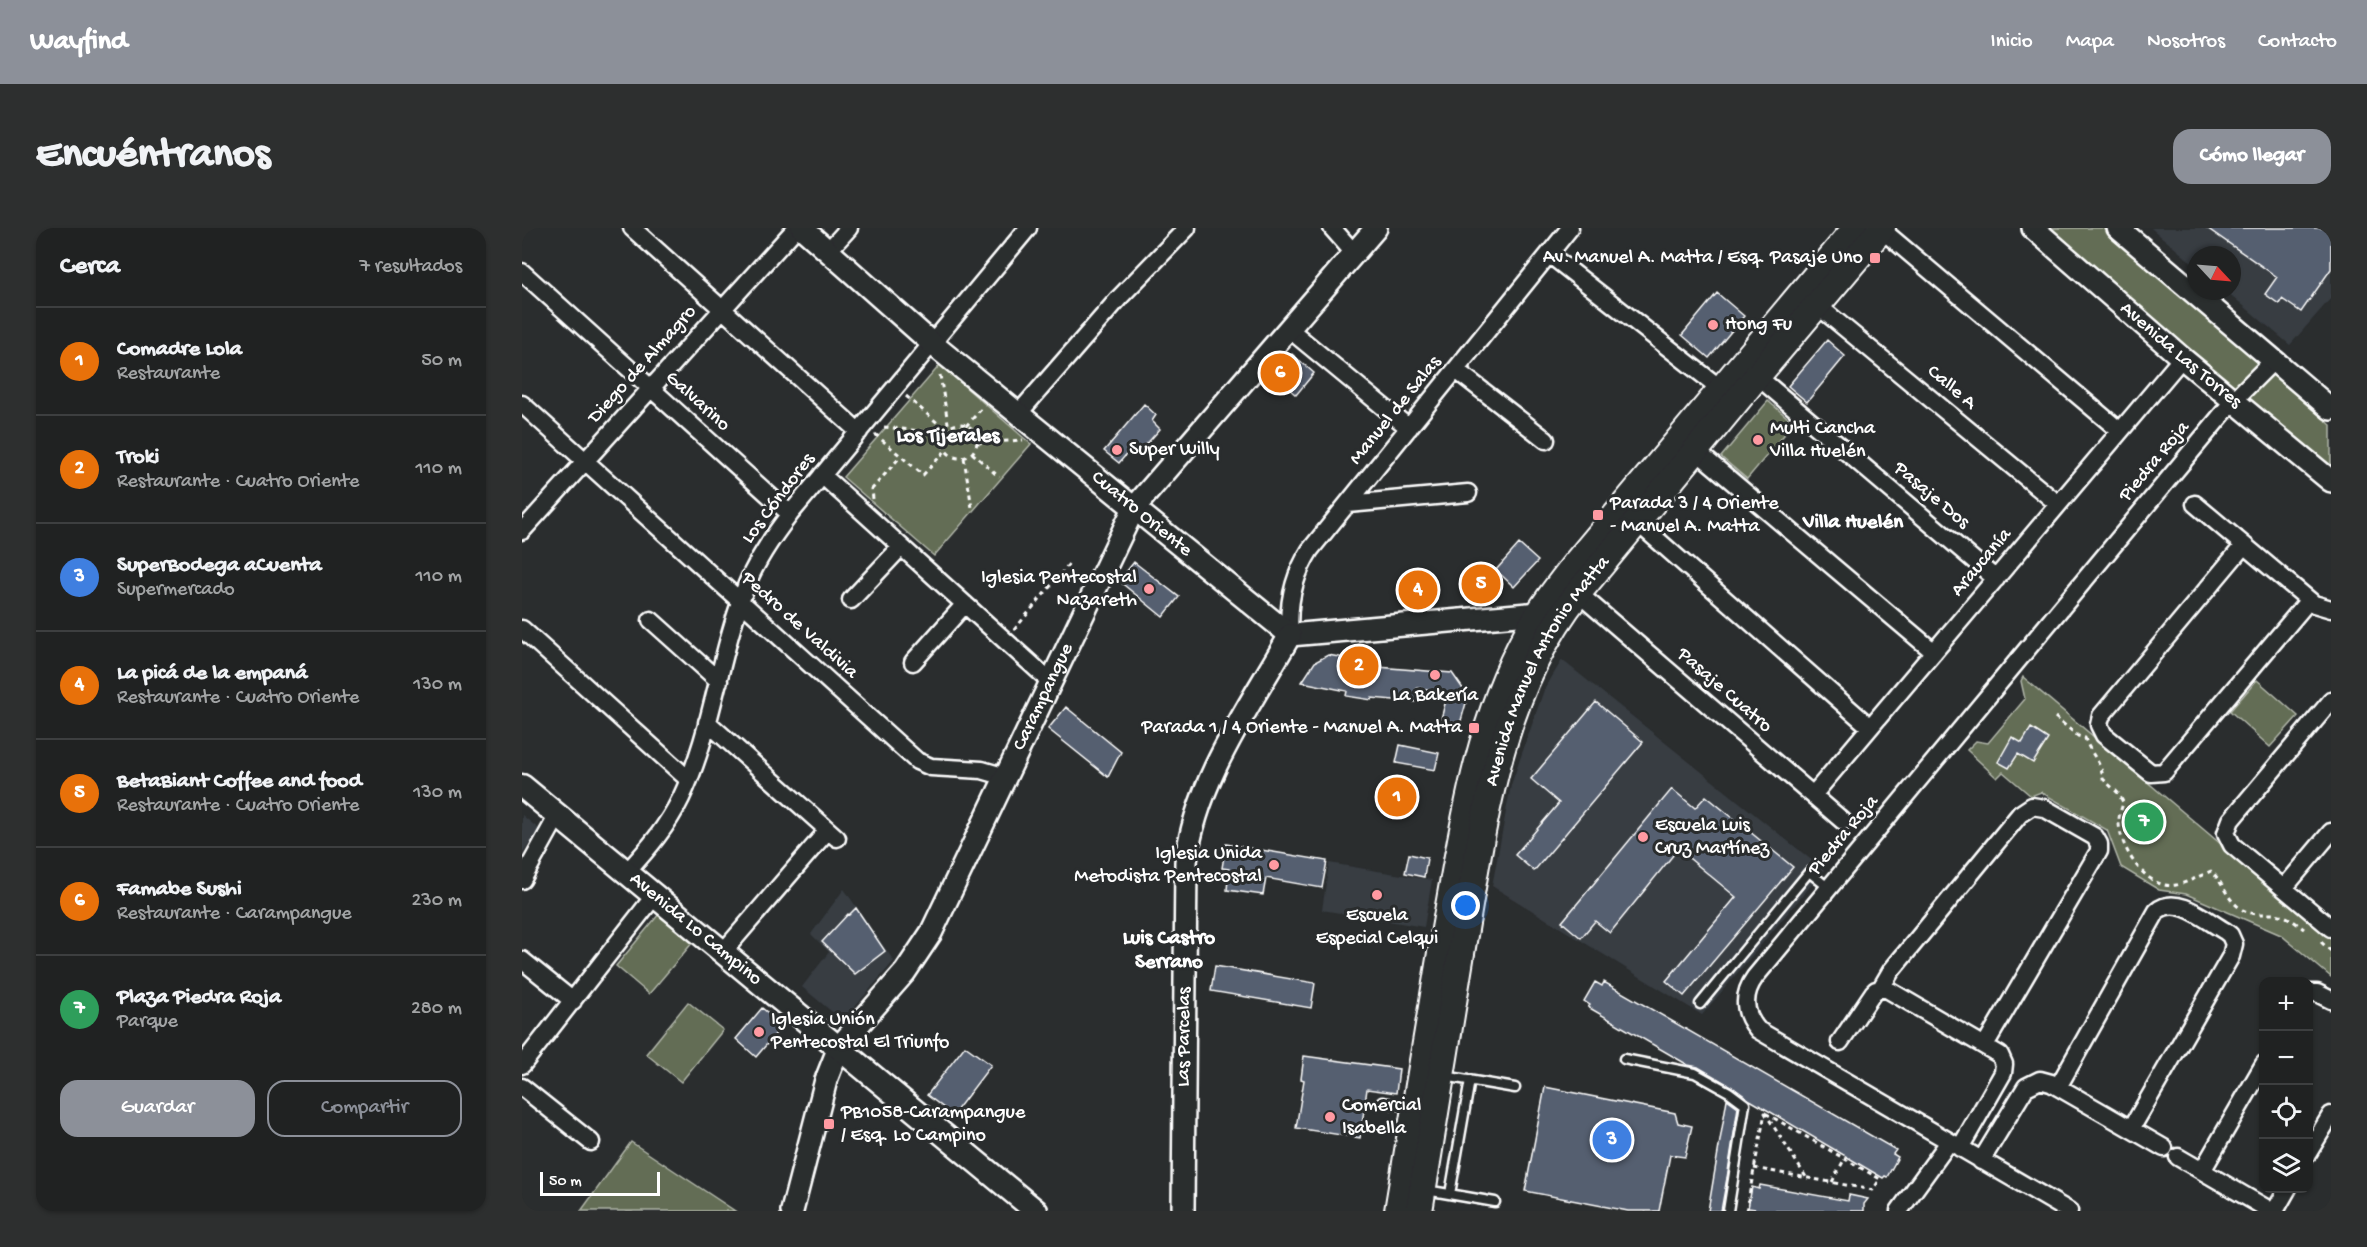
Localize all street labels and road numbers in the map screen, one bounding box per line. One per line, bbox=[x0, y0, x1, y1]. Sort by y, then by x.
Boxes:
street label: Avenida Las Torres bbox=[2115, 297, 2247, 414]
street label: Diego de Almagro bbox=[582, 301, 702, 430]
street label: Manuel de Salas bbox=[1345, 351, 1447, 470]
street label: Calle A bbox=[1922, 361, 1981, 416]
street label: Galvarino bbox=[660, 367, 734, 437]
street label: Piedra Roja bbox=[2114, 416, 2196, 508]
street label: Los Cóndores bbox=[737, 449, 821, 549]
street label: Pasaje Dos bbox=[1888, 457, 1974, 535]
street label: Cuatro Oriente bbox=[1086, 466, 1197, 562]
street label: Araucanía bbox=[1947, 523, 2018, 602]
street label: Avenida Manuel Antonio Matta bbox=[1481, 551, 1616, 789]
street label: Pedro de Valdivia bbox=[735, 567, 863, 685]
street label: Carampangue bbox=[1008, 639, 1079, 754]
street label: Pasaje Cuatro bbox=[1671, 643, 1776, 739]
street label: Piedra Roja bbox=[1803, 790, 1885, 882]
street label: Avenida Lo Campino bbox=[624, 868, 766, 991]
street label: Las Parcelas bbox=[1173, 986, 1196, 1087]

